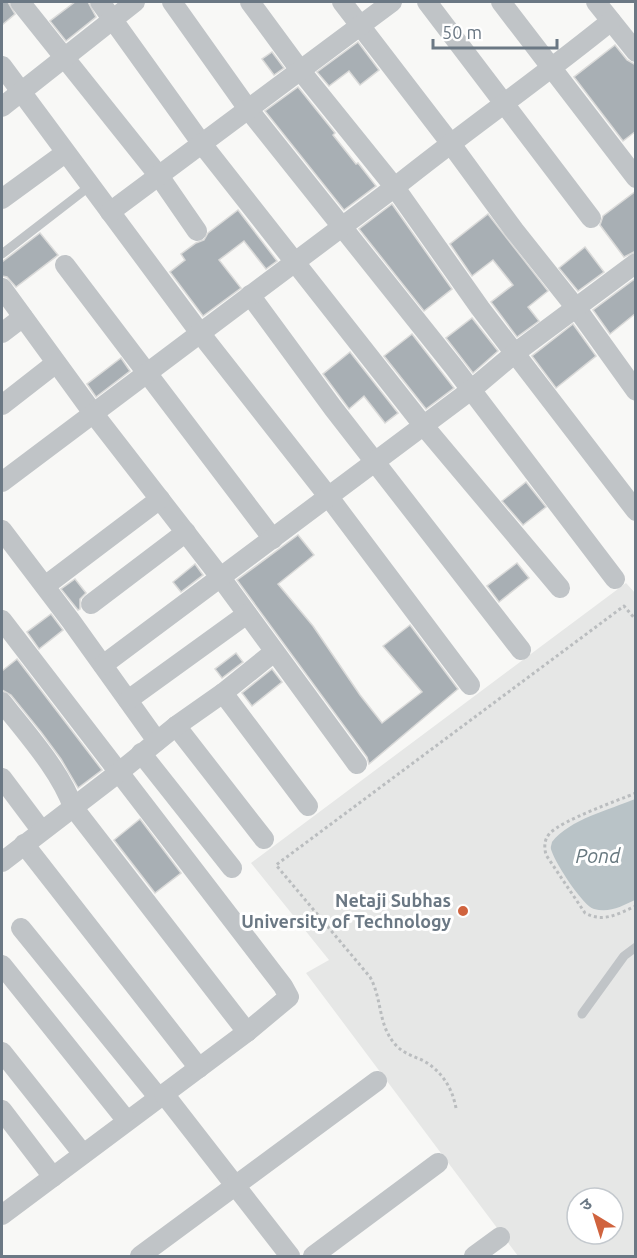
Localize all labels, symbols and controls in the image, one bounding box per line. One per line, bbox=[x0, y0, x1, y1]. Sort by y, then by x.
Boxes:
scale bar bbox=[433, 12, 558, 50]
text: 50 m bbox=[442, 22, 482, 42]
water label: Pond bbox=[576, 844, 621, 867]
place label: Netaji Subhas University of Technology bbox=[241, 890, 451, 931]
marker: Netaji Subhas University of Technology bbox=[456, 904, 470, 918]
north arrow bbox=[565, 1186, 625, 1246]
text: उ bbox=[577, 1194, 595, 1214]

